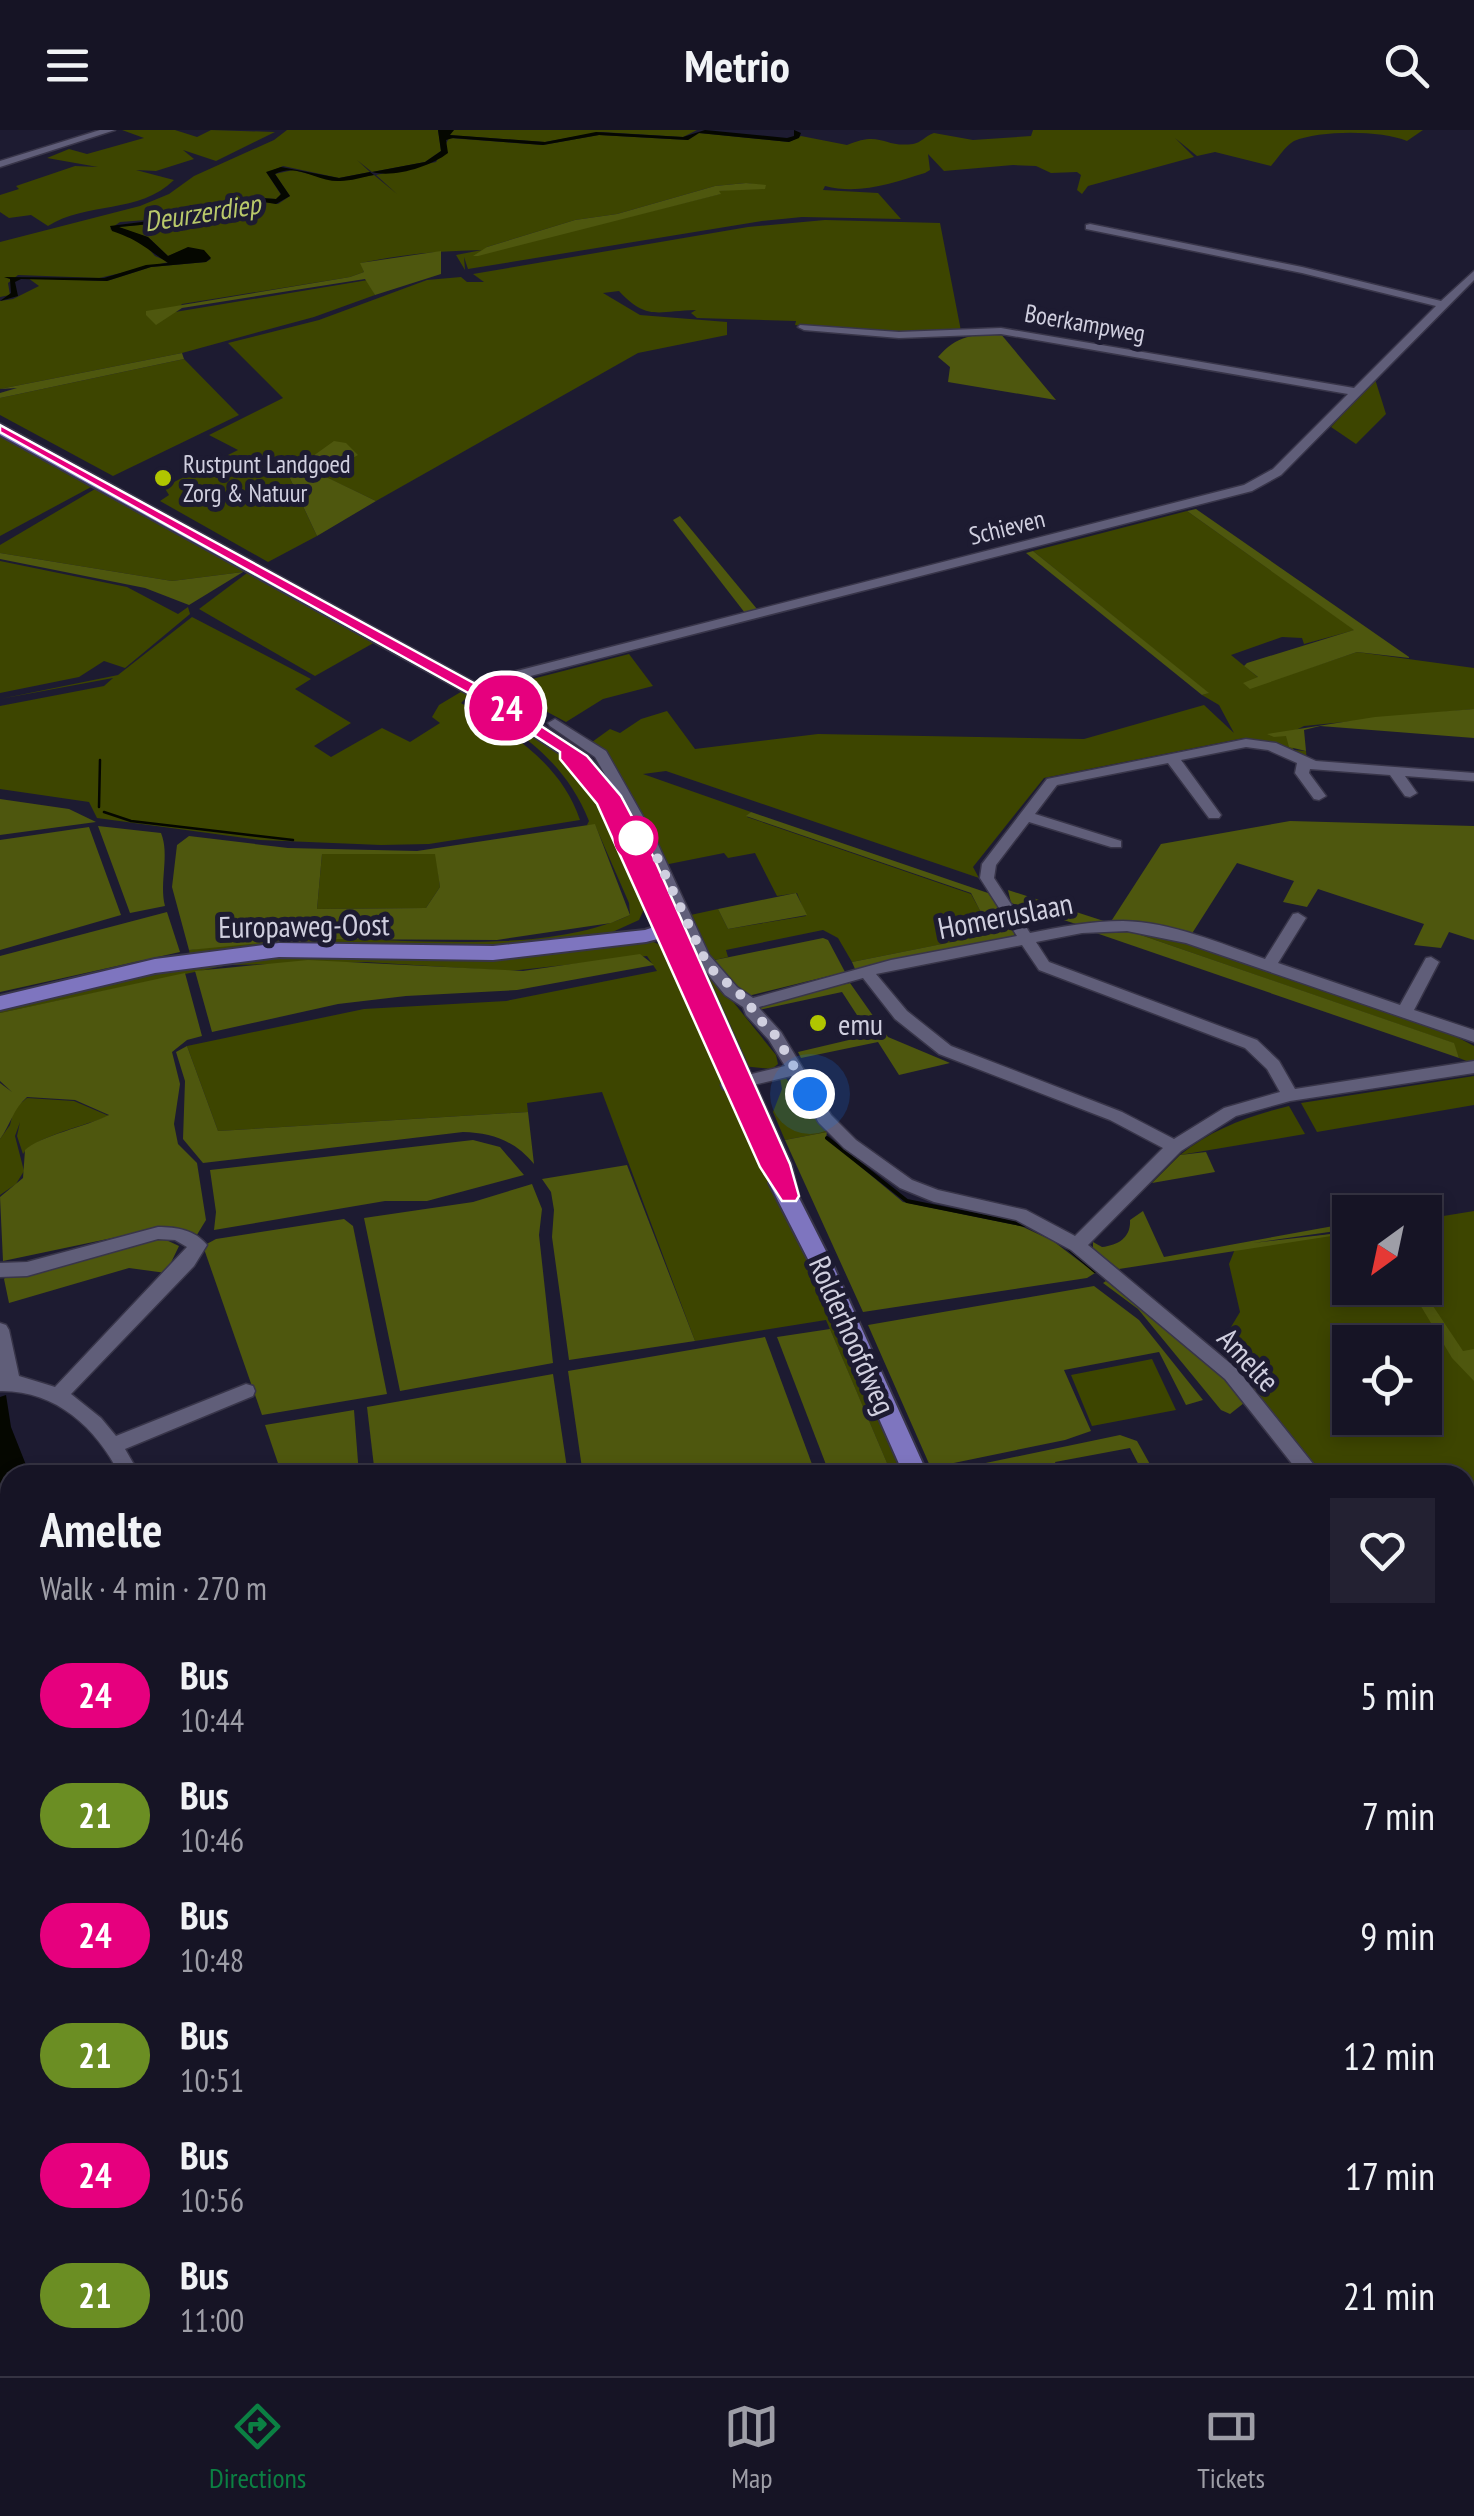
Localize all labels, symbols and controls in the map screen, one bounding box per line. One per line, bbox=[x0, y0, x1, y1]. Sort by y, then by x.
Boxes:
text: Metrio bbox=[684, 36, 790, 94]
icon: menu bbox=[40, 38, 95, 93]
icon: search bbox=[1379, 38, 1434, 93]
water label: Deurzerdiep bbox=[141, 184, 264, 239]
street label: Boerkampweg bbox=[1022, 297, 1148, 349]
place label: Rustpunt Landgoed Zorg & Natuur bbox=[183, 448, 351, 509]
marker: Rustpunt Landgoed Zorg & Natuur bbox=[152, 467, 174, 489]
street label: Schieven bbox=[966, 502, 1048, 552]
line badge: 24 bbox=[461, 676, 551, 740]
text: 24 bbox=[489, 685, 523, 731]
unlabelled marker bbox=[615, 817, 657, 859]
street label: Homeruslaan bbox=[934, 883, 1076, 947]
street label: Europaweg-Oost bbox=[218, 904, 391, 946]
place label: emu bbox=[838, 1004, 883, 1043]
marker: emu bbox=[807, 1012, 829, 1034]
your location bbox=[785, 1069, 835, 1119]
north arrow bbox=[1332, 1195, 1442, 1305]
map controls bbox=[1332, 1195, 1442, 1435]
street label: Rolderhoofdweg bbox=[801, 1250, 905, 1420]
street label: Amelte bbox=[1210, 1319, 1288, 1399]
button: locate bbox=[1332, 1325, 1442, 1435]
text: Amelte bbox=[40, 1498, 163, 1560]
button: heart bbox=[1330, 1498, 1435, 1603]
text: Walk · 4 min · 270 m bbox=[40, 1567, 267, 1609]
text: Bus bbox=[180, 1650, 229, 1699]
text: 5 min bbox=[1360, 1671, 1435, 1720]
text: 24 bbox=[78, 1672, 112, 1718]
text: 10:44 bbox=[180, 1699, 244, 1741]
text: Bus bbox=[180, 1770, 229, 1819]
text: 7 min bbox=[1362, 1791, 1435, 1840]
text: 21 bbox=[78, 1792, 112, 1838]
text: 10:46 bbox=[180, 1819, 244, 1861]
text: Bus bbox=[180, 1890, 229, 1939]
text: 9 min bbox=[1360, 1911, 1435, 1960]
text: 24 bbox=[78, 1912, 112, 1958]
text: 10:48 bbox=[180, 1939, 244, 1981]
text: Bus bbox=[180, 2010, 229, 2059]
text: 12 min bbox=[1343, 2031, 1435, 2080]
text: 21 bbox=[78, 2032, 112, 2078]
text: 10:51 bbox=[180, 2059, 244, 2101]
text: Bus bbox=[180, 2130, 229, 2179]
text: 17 min bbox=[1345, 2151, 1435, 2200]
text: 24 bbox=[78, 2152, 112, 2198]
text: 10:56 bbox=[180, 2179, 244, 2221]
text: Bus bbox=[180, 2250, 229, 2299]
text: 21 min bbox=[1343, 2271, 1435, 2320]
text: 21 bbox=[78, 2272, 112, 2318]
text: 11:00 bbox=[180, 2299, 244, 2341]
tab: Directions bbox=[209, 2399, 306, 2496]
tab: Map bbox=[724, 2399, 779, 2496]
tab: Tickets bbox=[1197, 2399, 1265, 2496]

